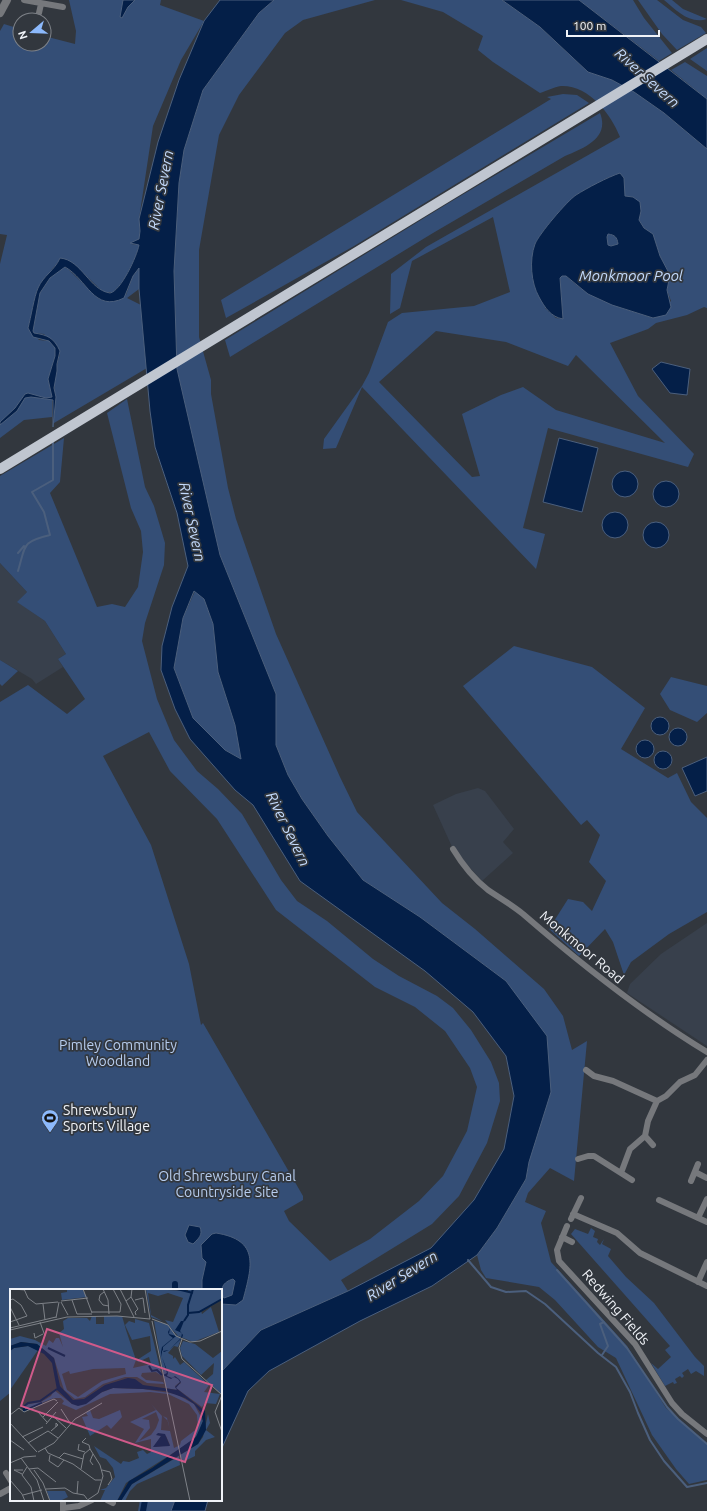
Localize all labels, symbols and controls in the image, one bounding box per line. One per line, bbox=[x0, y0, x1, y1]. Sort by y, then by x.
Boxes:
north arrow bbox=[12, 12, 52, 52]
scale bar bbox=[567, 12, 659, 38]
text: 100 m bbox=[573, 19, 606, 32]
text: N bbox=[16, 29, 30, 41]
water label: River Severn bbox=[612, 44, 683, 111]
water label: River Severn bbox=[144, 149, 177, 231]
water label: Monkmoor Pool bbox=[579, 267, 684, 284]
water label: River Severn bbox=[176, 481, 209, 563]
water label: River Severn bbox=[263, 789, 314, 869]
street label: Monkmoor Road bbox=[537, 907, 627, 987]
park label: Pimley Community Woodland bbox=[59, 1037, 177, 1069]
place label: Shrewsbury Sports Village bbox=[63, 1102, 150, 1134]
sports icon: Shrewsbury Sports Village bbox=[40, 1108, 60, 1133]
park label: Old Shrewsbury Canal Countryside Site bbox=[158, 1168, 296, 1200]
water label: River Severn bbox=[363, 1247, 440, 1304]
street label: Redwing Fields bbox=[579, 1266, 653, 1348]
inset map bbox=[10, 1289, 222, 1501]

